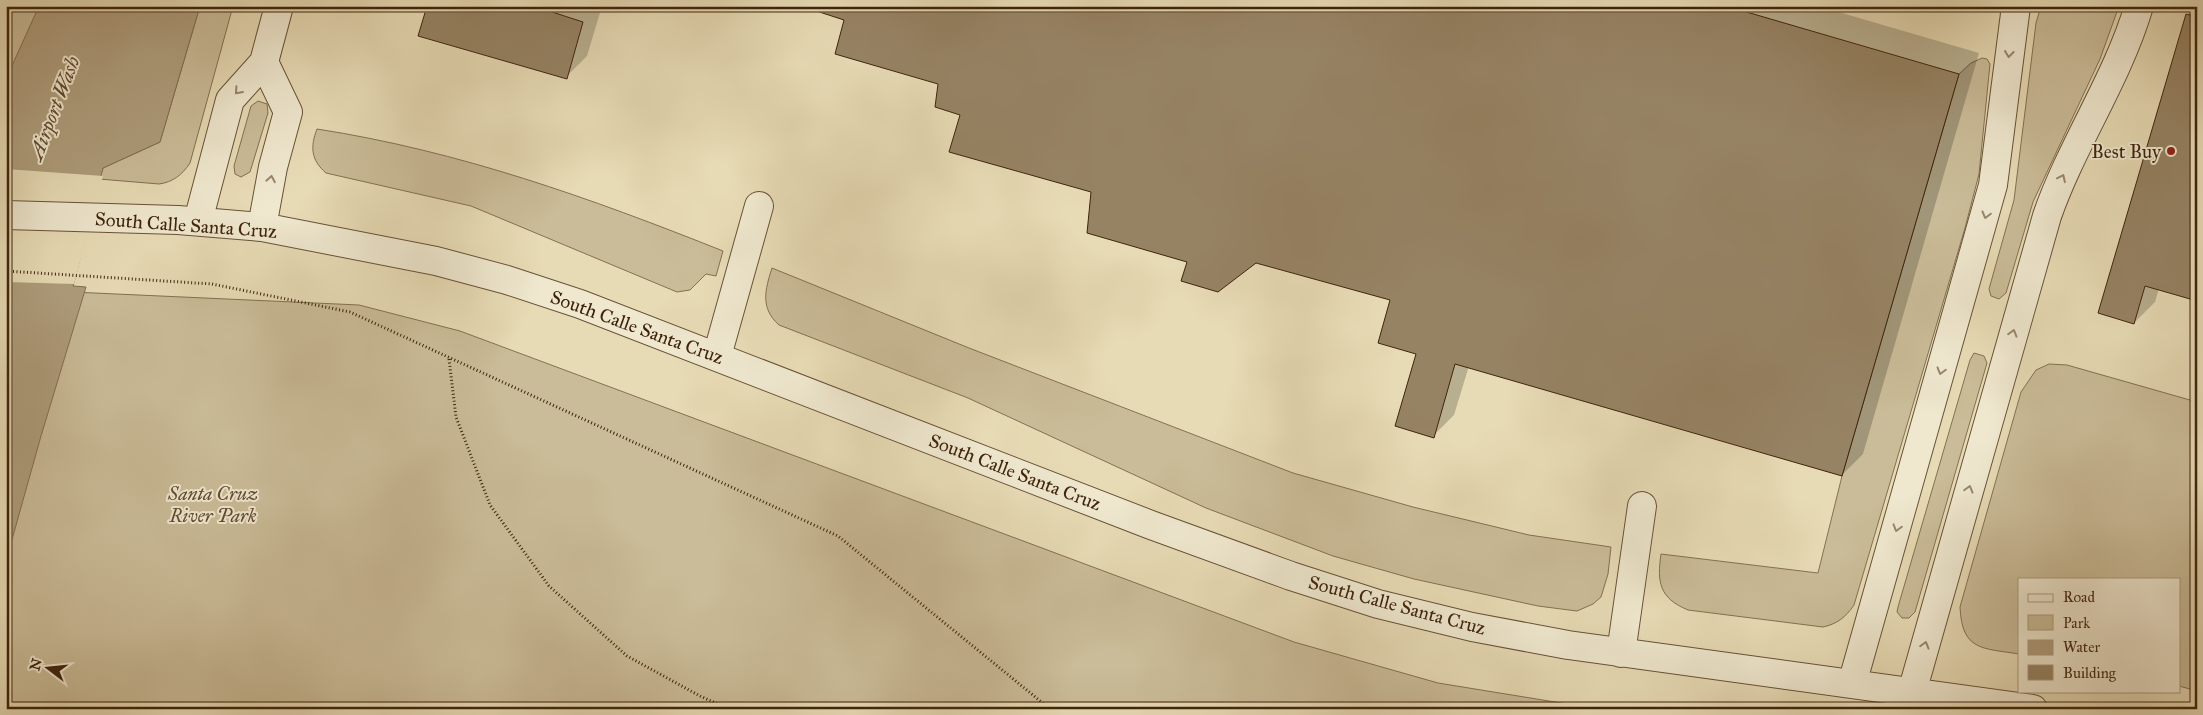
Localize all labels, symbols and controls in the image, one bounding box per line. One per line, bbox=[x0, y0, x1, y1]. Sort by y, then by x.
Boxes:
one-way arrow bbox=[2004, 50, 2014, 59]
water label: Airport Wash bbox=[23, 53, 86, 165]
one-way arrow bbox=[235, 86, 244, 95]
place label: Best Buy bbox=[2091, 140, 2162, 163]
marker: Best Buy bbox=[2165, 145, 2177, 157]
one-way arrow bbox=[265, 174, 275, 183]
one-way arrow bbox=[2056, 174, 2067, 183]
street label: South Calle Santa Cruz bbox=[94, 207, 278, 243]
one-way arrow bbox=[1981, 211, 1992, 220]
street label: South Calle Santa Cruz bbox=[547, 285, 727, 369]
one-way arrow bbox=[2008, 329, 2018, 337]
one-way arrow bbox=[1937, 367, 1947, 375]
street label: South Calle Santa Cruz bbox=[926, 429, 1104, 515]
park label: Santa Cruz River Park bbox=[167, 482, 258, 527]
one-way arrow bbox=[1964, 485, 1974, 494]
one-way arrow bbox=[1892, 523, 1902, 531]
street label: South Calle Santa Cruz bbox=[1306, 570, 1488, 640]
legend bbox=[2018, 578, 2180, 692]
text: Road bbox=[2063, 588, 2095, 606]
text: Park bbox=[2063, 614, 2090, 632]
text: Water bbox=[2063, 638, 2100, 656]
north arrow bbox=[22, 642, 72, 692]
one-way arrow bbox=[1920, 642, 1930, 650]
text: N bbox=[26, 656, 46, 673]
text: Building bbox=[2063, 664, 2117, 682]

